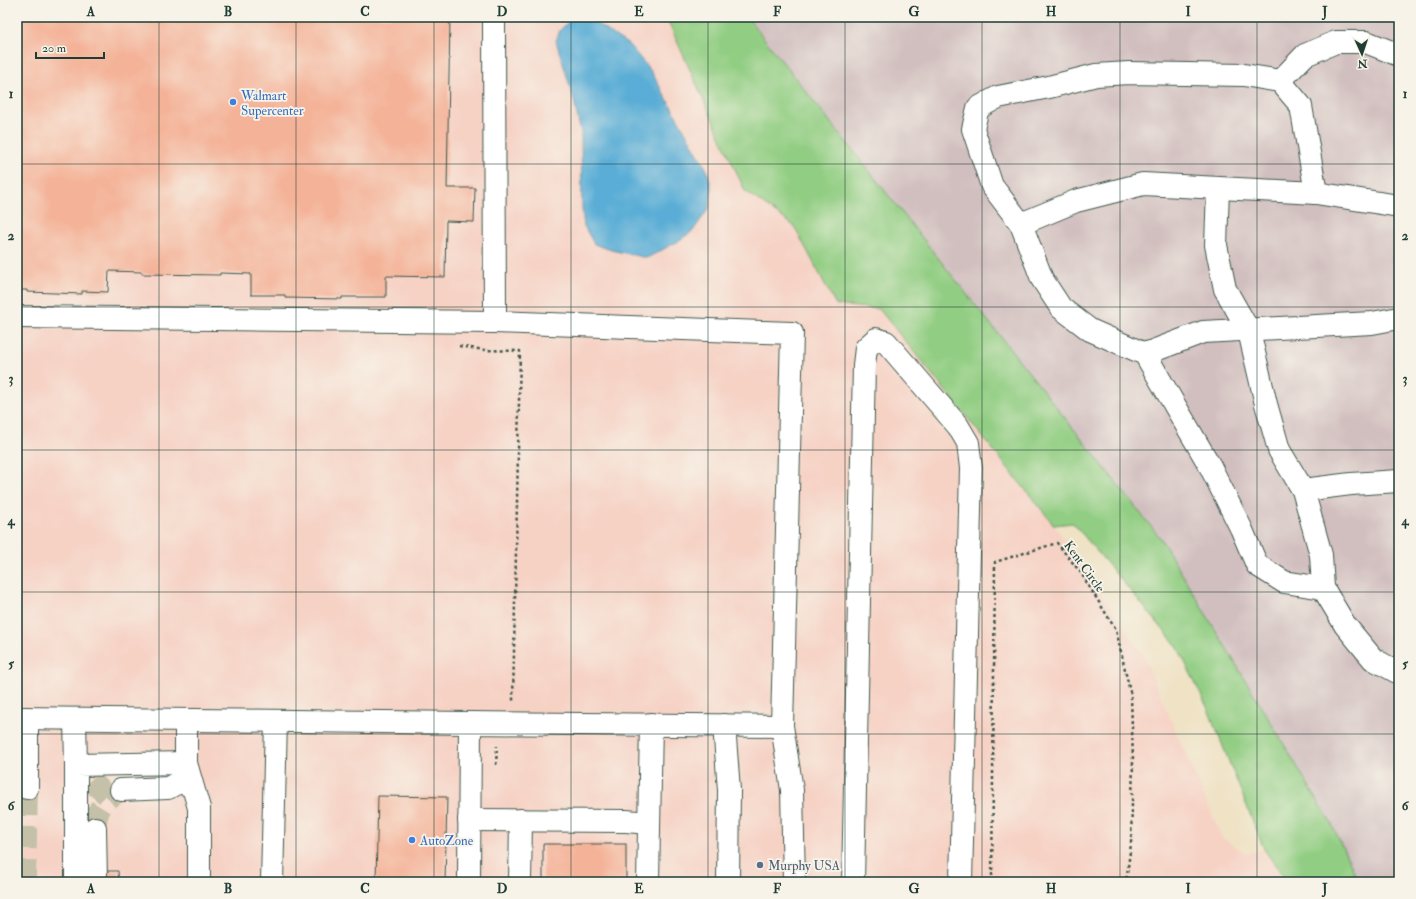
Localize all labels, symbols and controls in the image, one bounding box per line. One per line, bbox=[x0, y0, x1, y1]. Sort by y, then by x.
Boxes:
text: A bbox=[86, 4, 96, 20]
text: B bbox=[224, 4, 232, 20]
text: C bbox=[360, 4, 370, 20]
text: D bbox=[497, 4, 508, 20]
text: E bbox=[634, 4, 644, 20]
text: F bbox=[773, 4, 782, 20]
text: G bbox=[909, 4, 920, 20]
text: H bbox=[1046, 4, 1057, 20]
text: I bbox=[1185, 4, 1191, 20]
text: J bbox=[1321, 4, 1328, 21]
scale bar bbox=[36, 34, 104, 60]
north arrow bbox=[1342, 34, 1382, 74]
text: 20 m bbox=[42, 41, 67, 56]
text: N bbox=[1356, 57, 1369, 70]
text: 1 bbox=[9, 86, 14, 102]
text: 1 bbox=[1403, 86, 1408, 102]
place label: Walmart Supercenter bbox=[240, 88, 304, 120]
marker: Walmart Supercenter bbox=[228, 97, 238, 107]
text: 2 bbox=[8, 228, 15, 244]
text: 2 bbox=[1402, 228, 1409, 244]
text: 3 bbox=[9, 371, 14, 387]
text: 3 bbox=[1403, 371, 1408, 387]
text: 4 bbox=[6, 513, 15, 529]
text: 4 bbox=[1400, 513, 1409, 529]
street label: Kent Circle bbox=[1060, 538, 1108, 596]
text: 5 bbox=[8, 656, 14, 672]
text: 5 bbox=[1402, 656, 1408, 672]
text: 6 bbox=[8, 798, 16, 814]
text: 6 bbox=[1402, 798, 1410, 814]
place label: AutoZone bbox=[419, 833, 474, 849]
marker: AutoZone bbox=[407, 835, 417, 845]
place label: Murphy USA bbox=[768, 858, 841, 875]
marker: Murphy USA bbox=[755, 860, 765, 870]
text: A bbox=[86, 881, 96, 897]
text: B bbox=[224, 881, 232, 897]
text: C bbox=[360, 881, 370, 897]
text: D bbox=[497, 881, 508, 897]
text: E bbox=[634, 881, 644, 897]
text: F bbox=[773, 881, 782, 897]
text: G bbox=[909, 881, 920, 897]
text: H bbox=[1046, 881, 1057, 897]
text: I bbox=[1185, 881, 1191, 897]
text: J bbox=[1321, 881, 1328, 898]

